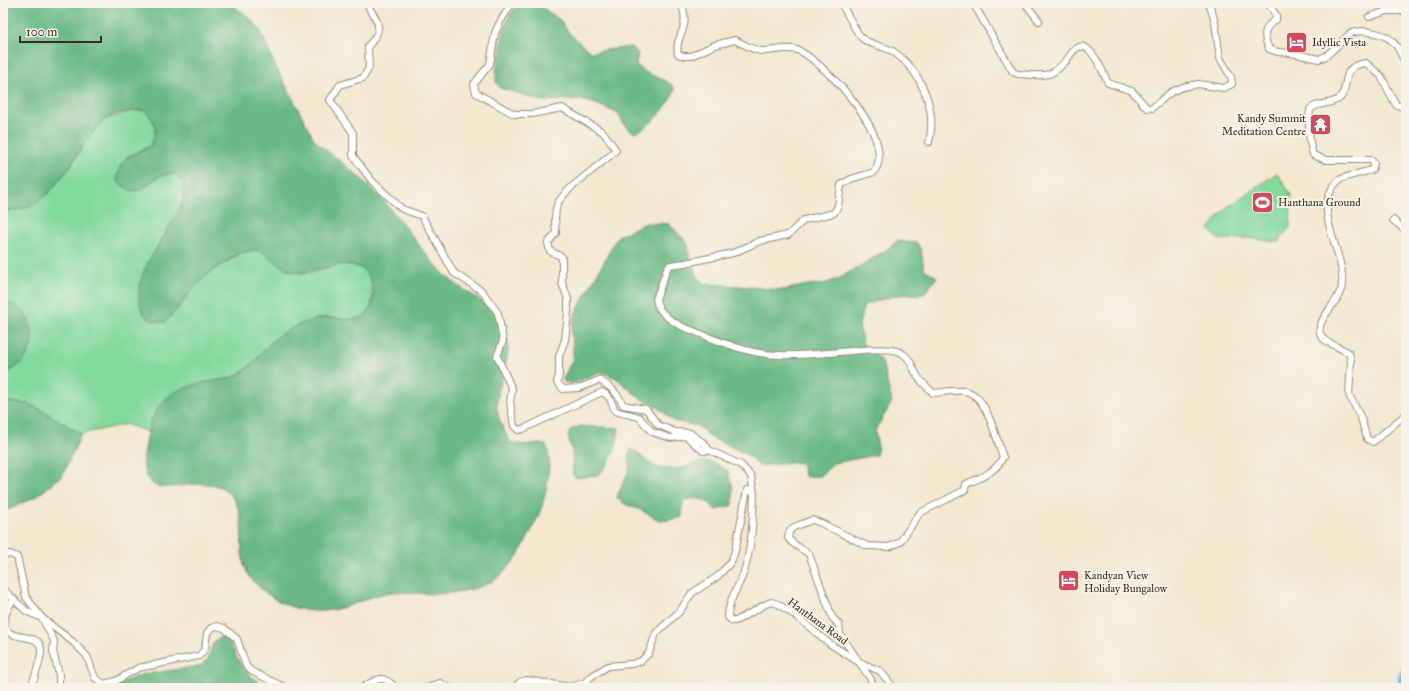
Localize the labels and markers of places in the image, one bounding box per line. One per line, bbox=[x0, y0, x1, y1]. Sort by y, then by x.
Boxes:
hotel icon: Idyllic Vista bbox=[1283, 29, 1309, 55]
place label: Idyllic Vista bbox=[1312, 36, 1367, 49]
temple icon: Kandy Summit Meditation Centre bbox=[1308, 111, 1334, 137]
place label: Kandy Summit Meditation Centre bbox=[1222, 112, 1306, 138]
sports icon: Hanthana Ground bbox=[1250, 189, 1276, 215]
place label: Hanthana Ground bbox=[1278, 196, 1361, 209]
hotel icon: Kandyan View Holiday Bungalow bbox=[1055, 568, 1081, 594]
place label: Kandyan View Holiday Bungalow bbox=[1084, 569, 1168, 595]

